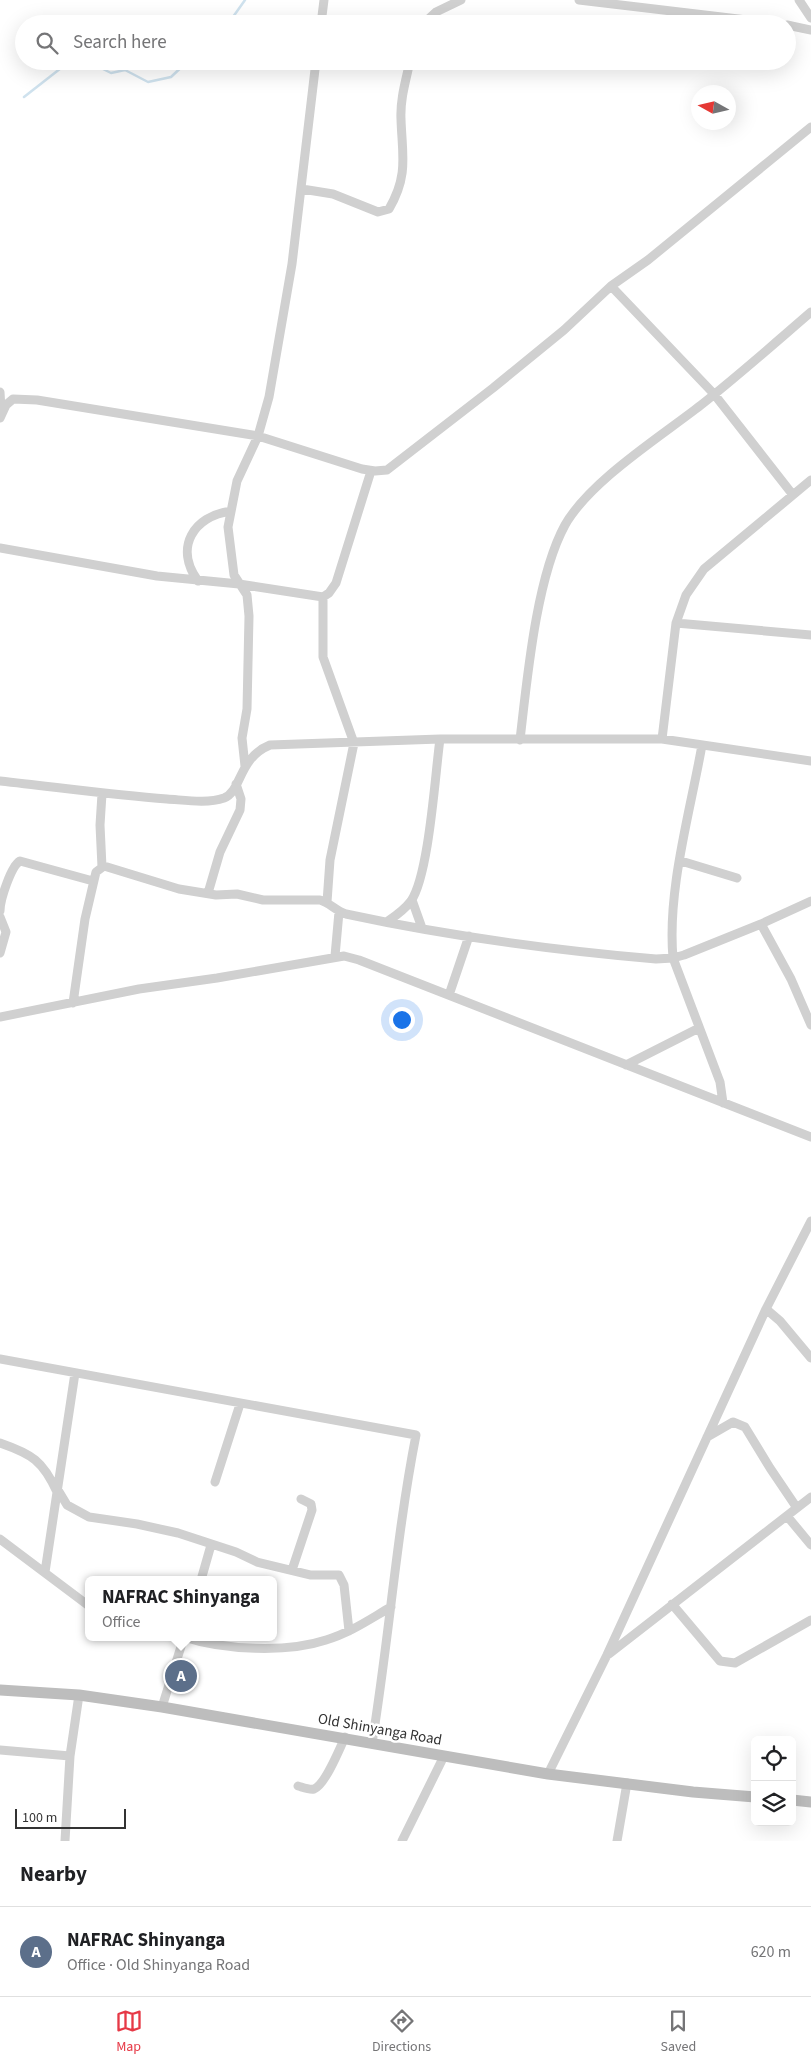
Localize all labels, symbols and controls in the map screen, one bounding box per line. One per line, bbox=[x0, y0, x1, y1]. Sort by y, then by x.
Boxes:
search box bbox=[15, 15, 796, 70]
icon: search bbox=[33, 29, 61, 57]
text: Search here bbox=[73, 29, 167, 56]
north arrow bbox=[691, 85, 736, 130]
your location bbox=[389, 1007, 415, 1033]
popup bbox=[85, 1576, 277, 1641]
text: NAFRAC Shinyanga bbox=[102, 1584, 260, 1611]
text: Office bbox=[102, 1611, 141, 1633]
pin: A bbox=[165, 1657, 197, 1695]
street label: Old Shinyanga Road bbox=[316, 1708, 444, 1751]
map controls bbox=[751, 1736, 796, 1826]
button: locate bbox=[751, 1736, 796, 1781]
button: layers bbox=[751, 1781, 796, 1826]
scale bar bbox=[15, 1806, 126, 1829]
text: 100 m bbox=[22, 1808, 57, 1828]
text: Nearby bbox=[20, 1859, 87, 1889]
text: NAFRAC Shinyanga bbox=[67, 1927, 225, 1954]
text: A bbox=[31, 1941, 41, 1963]
text: 620 m bbox=[751, 1941, 791, 1963]
text: Office · Old Shinyanga Road bbox=[67, 1954, 250, 1976]
tab: Map bbox=[115, 2007, 143, 2057]
tab: Directions bbox=[372, 2007, 431, 2057]
tab: Saved bbox=[661, 2007, 696, 2057]

